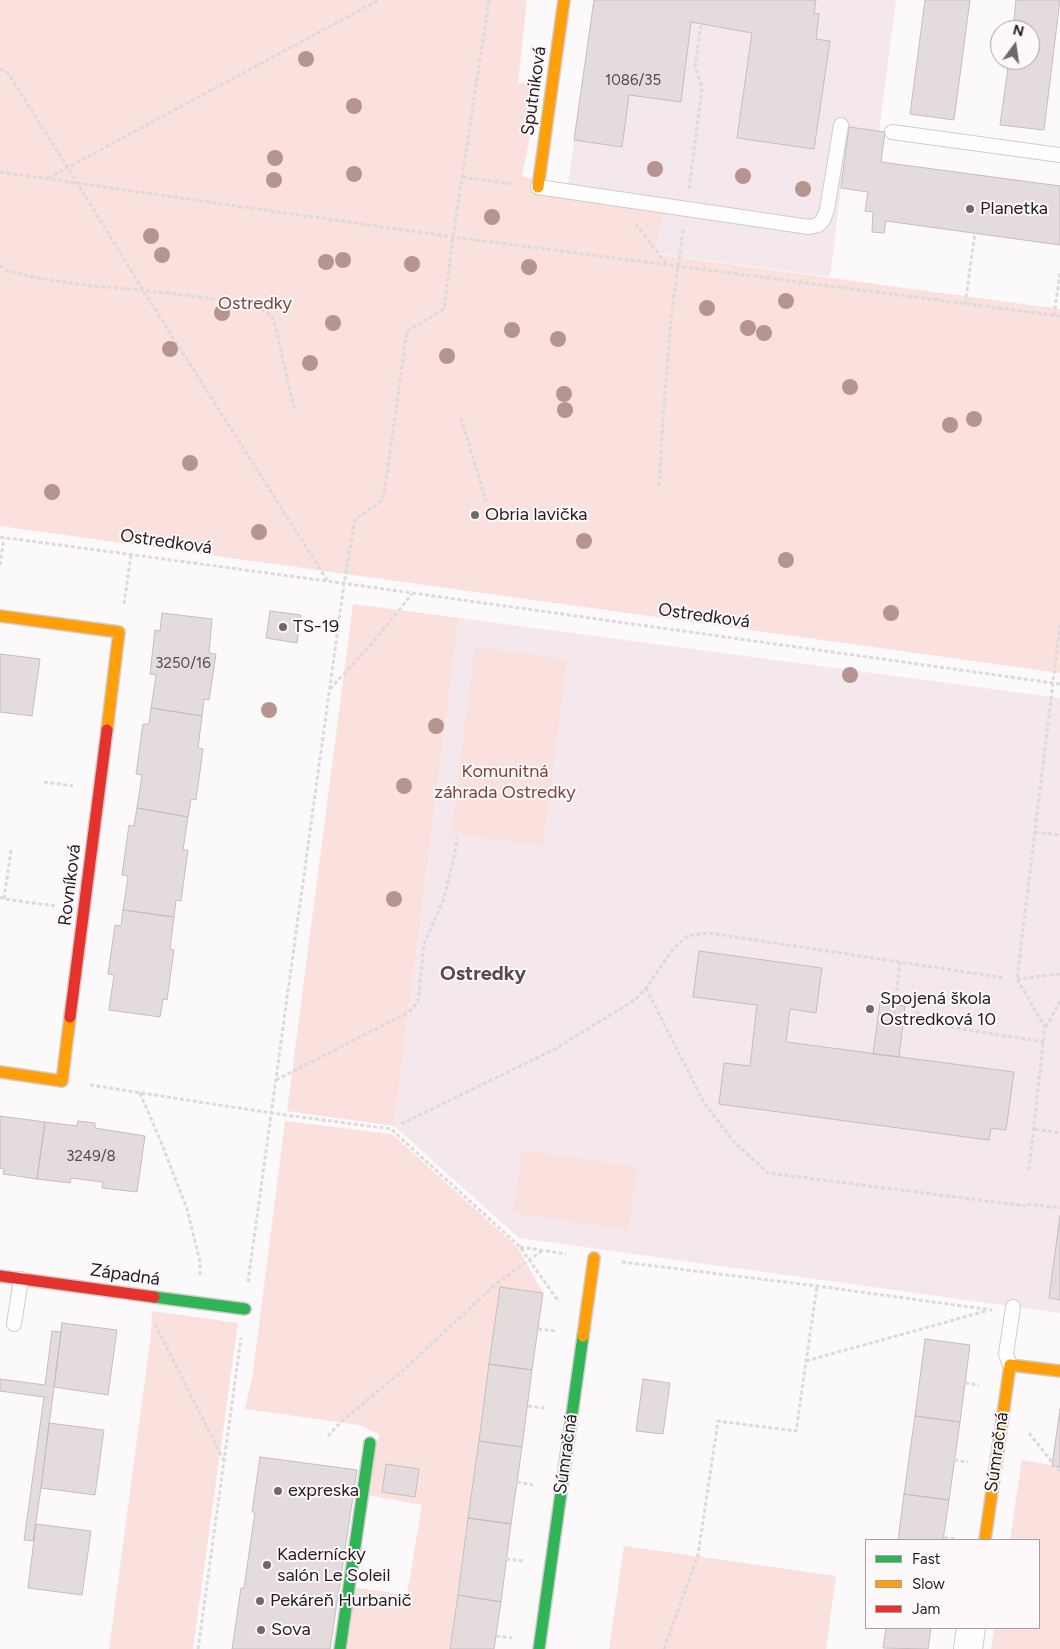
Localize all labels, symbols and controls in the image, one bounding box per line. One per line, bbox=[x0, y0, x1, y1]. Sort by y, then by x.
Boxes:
north arrow bbox=[990, 20, 1040, 70]
text: N bbox=[1011, 21, 1026, 40]
street label: Sputniková bbox=[517, 45, 551, 137]
house number: 1086/35 bbox=[605, 72, 661, 90]
place label: Planetka bbox=[980, 198, 1048, 220]
marker: Planetka bbox=[964, 203, 976, 215]
park label: Ostredky bbox=[218, 293, 292, 315]
place label: Obria lavička bbox=[485, 504, 587, 526]
marker: Obria lavička bbox=[469, 509, 481, 521]
street label: Ostredková bbox=[119, 525, 213, 559]
street label: Ostredková bbox=[657, 599, 751, 633]
place label: TS-19 bbox=[293, 616, 339, 638]
marker: TS-19 bbox=[277, 621, 289, 633]
house number: 3250/16 bbox=[155, 655, 211, 673]
park label: Komunitná záhrada Ostredky bbox=[434, 761, 576, 804]
street label: Rovníková bbox=[54, 843, 86, 927]
district label: Ostredky bbox=[440, 962, 526, 986]
place label: Spojená škola Ostredková 10 bbox=[880, 988, 996, 1030]
marker: Spojená škola Ostredková 10 bbox=[864, 1003, 876, 1015]
house number: 3249/8 bbox=[66, 1148, 116, 1166]
street label: Západná bbox=[89, 1259, 161, 1291]
street label: Súmračná bbox=[981, 1411, 1013, 1493]
street label: Súmračná bbox=[550, 1413, 582, 1495]
place label: expreska bbox=[288, 1480, 359, 1502]
marker: expreska bbox=[272, 1485, 284, 1497]
legend bbox=[865, 1539, 1040, 1629]
place label: Kadernícky salón Le Soleil bbox=[277, 1544, 391, 1586]
text: Fast bbox=[912, 1550, 940, 1568]
marker: Kadernícky salón Le Soleil bbox=[261, 1559, 273, 1571]
text: Slow bbox=[912, 1575, 945, 1593]
place label: Pekáreň Hurbanič bbox=[270, 1590, 412, 1612]
marker: Pekáreň Hurbanič bbox=[254, 1595, 266, 1607]
text: Jam bbox=[912, 1600, 940, 1618]
place label: Sova bbox=[271, 1619, 311, 1641]
marker: Sova bbox=[255, 1624, 267, 1636]

